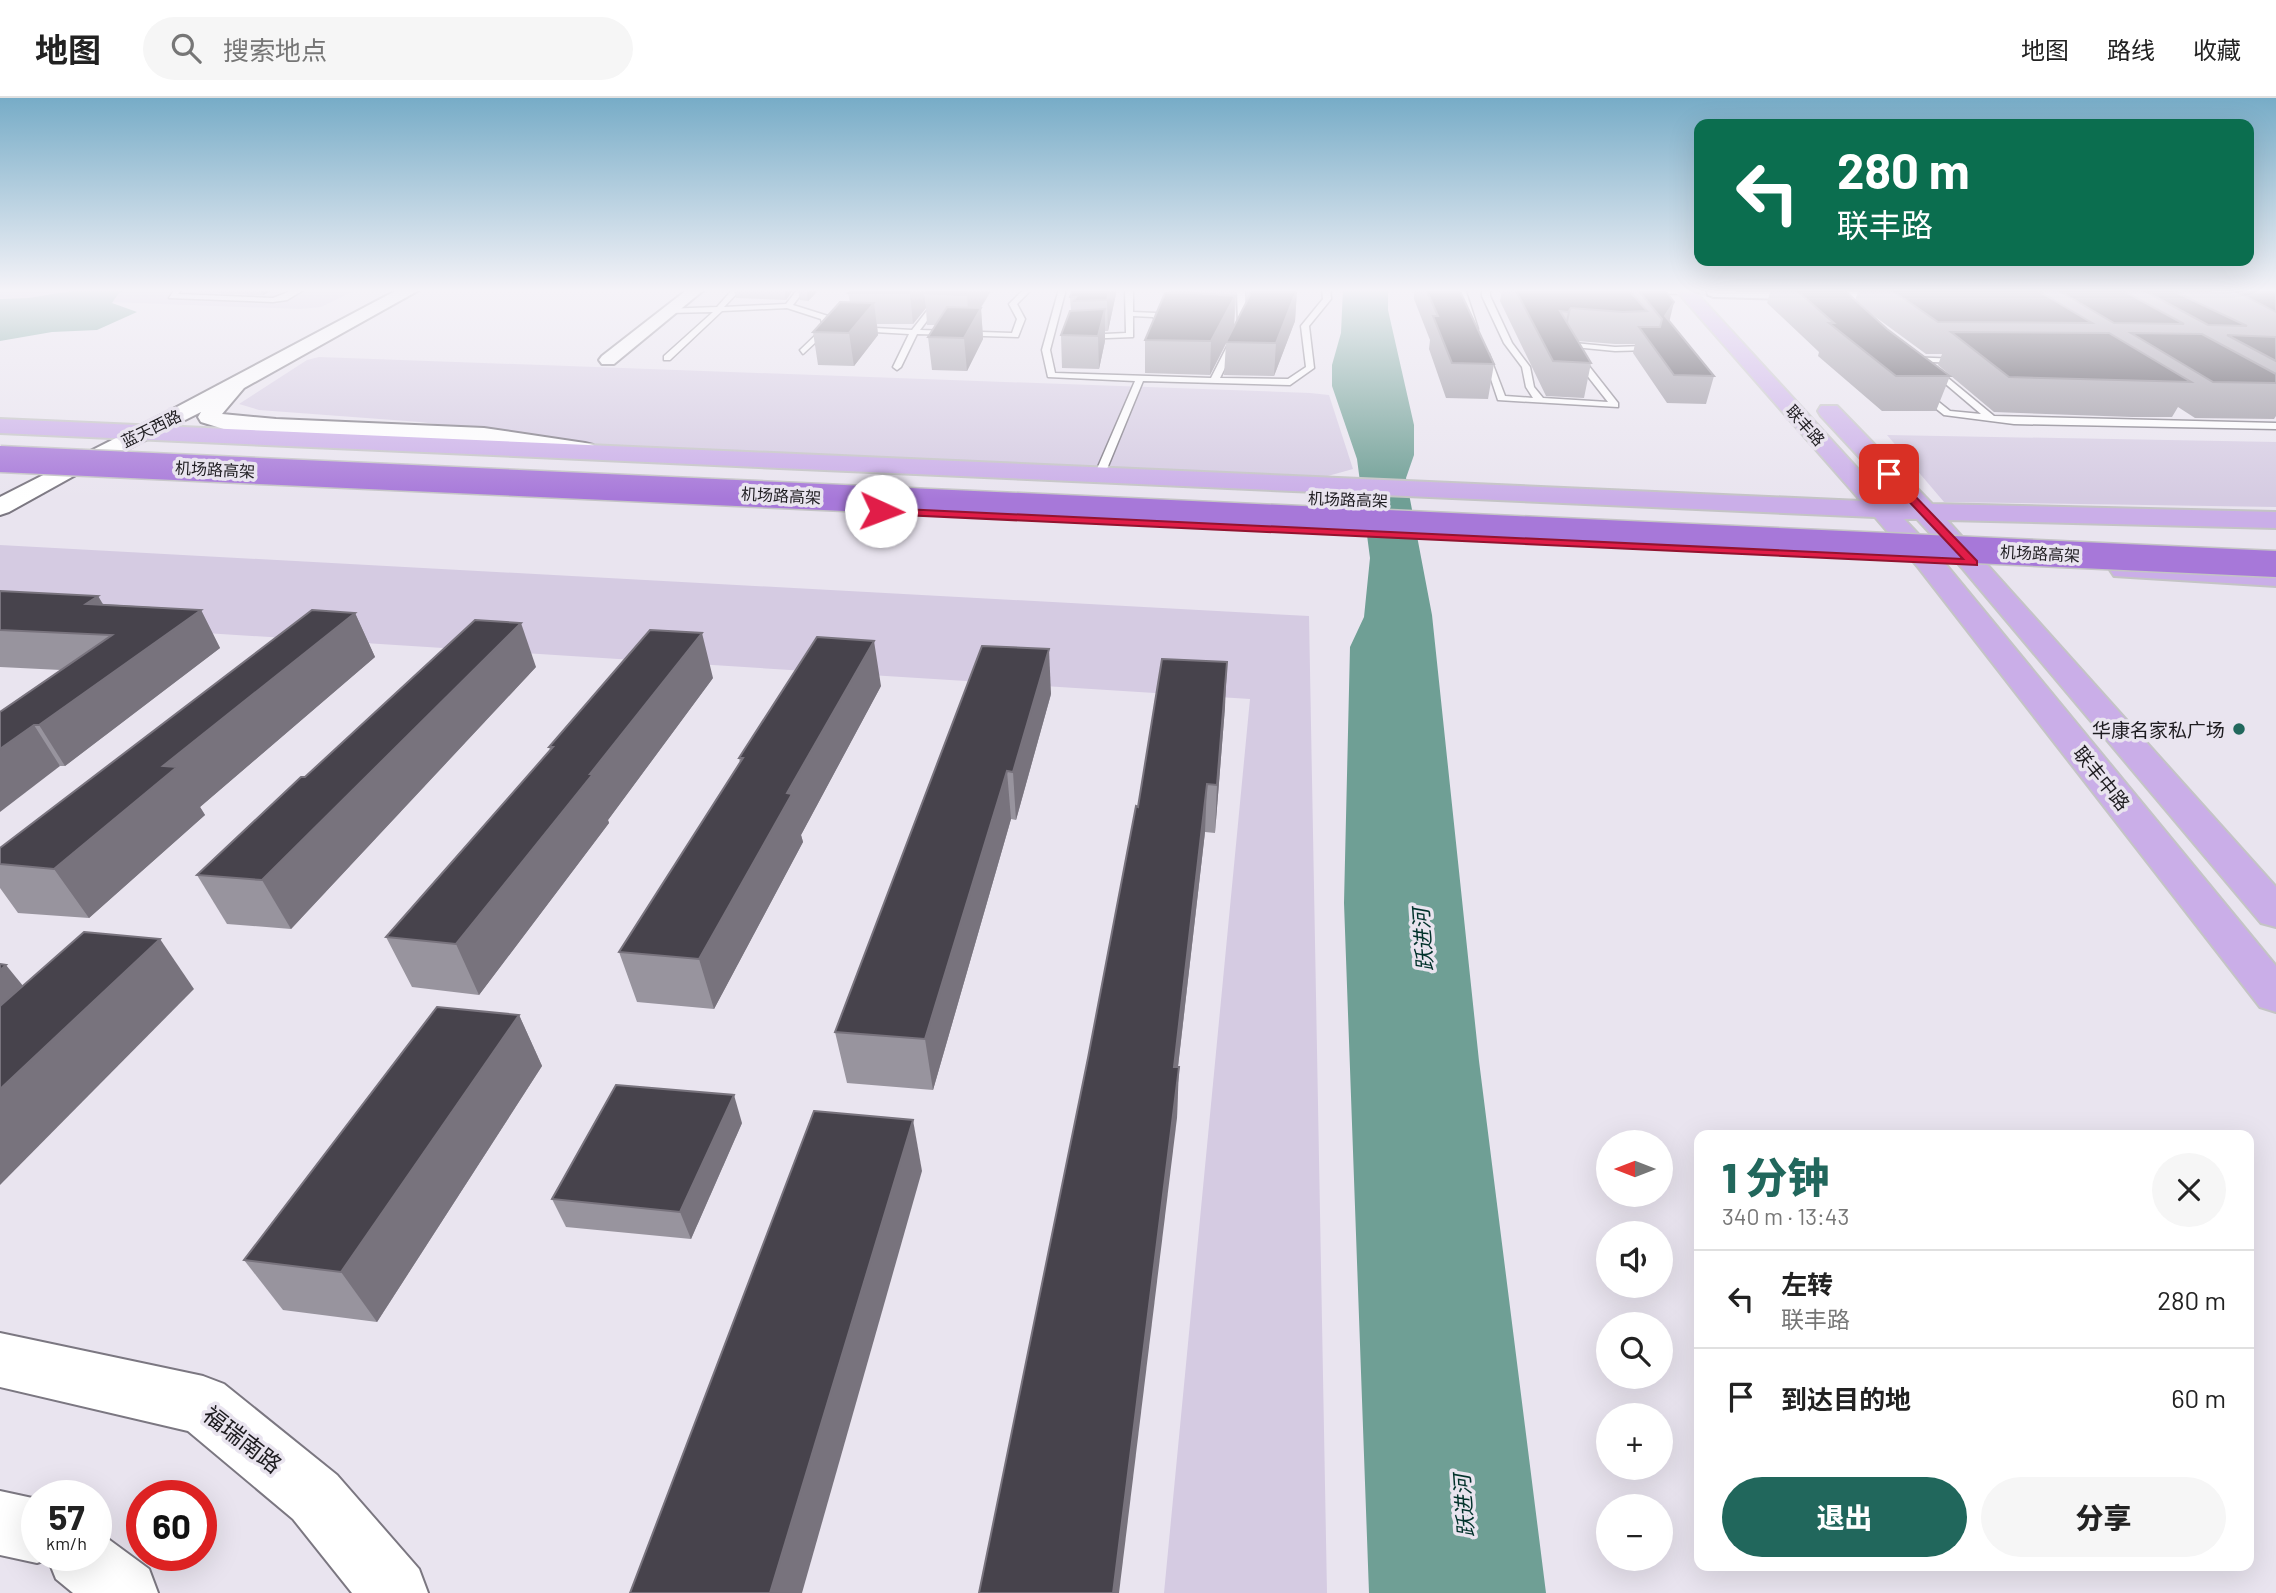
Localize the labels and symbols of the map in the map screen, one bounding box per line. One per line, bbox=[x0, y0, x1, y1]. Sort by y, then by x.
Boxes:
street label: 联丰路 bbox=[1783, 401, 1829, 449]
street label: 蓝天西路 bbox=[118, 405, 184, 451]
pin bbox=[1859, 444, 1919, 504]
street label: 机场路高架 bbox=[175, 457, 255, 481]
position arrow bbox=[844, 474, 918, 548]
street label: 机场路高架 bbox=[741, 483, 821, 507]
street label: 机场路高架 bbox=[1308, 488, 1388, 510]
street label: 机场路高架 bbox=[2000, 541, 2080, 565]
place label: 华康名家私广场 bbox=[2092, 718, 2225, 741]
marker: 华康名家私广场 bbox=[2231, 721, 2247, 737]
street label: 联丰中路 bbox=[2069, 741, 2135, 815]
water label: 跃进河 bbox=[1407, 904, 1437, 972]
north arrow bbox=[1596, 1130, 1673, 1208]
street label: 福瑞南路 bbox=[198, 1400, 288, 1478]
water label: 跃进河 bbox=[1448, 1470, 1478, 1538]
speed limit sign: 60 bbox=[126, 1480, 217, 1571]

